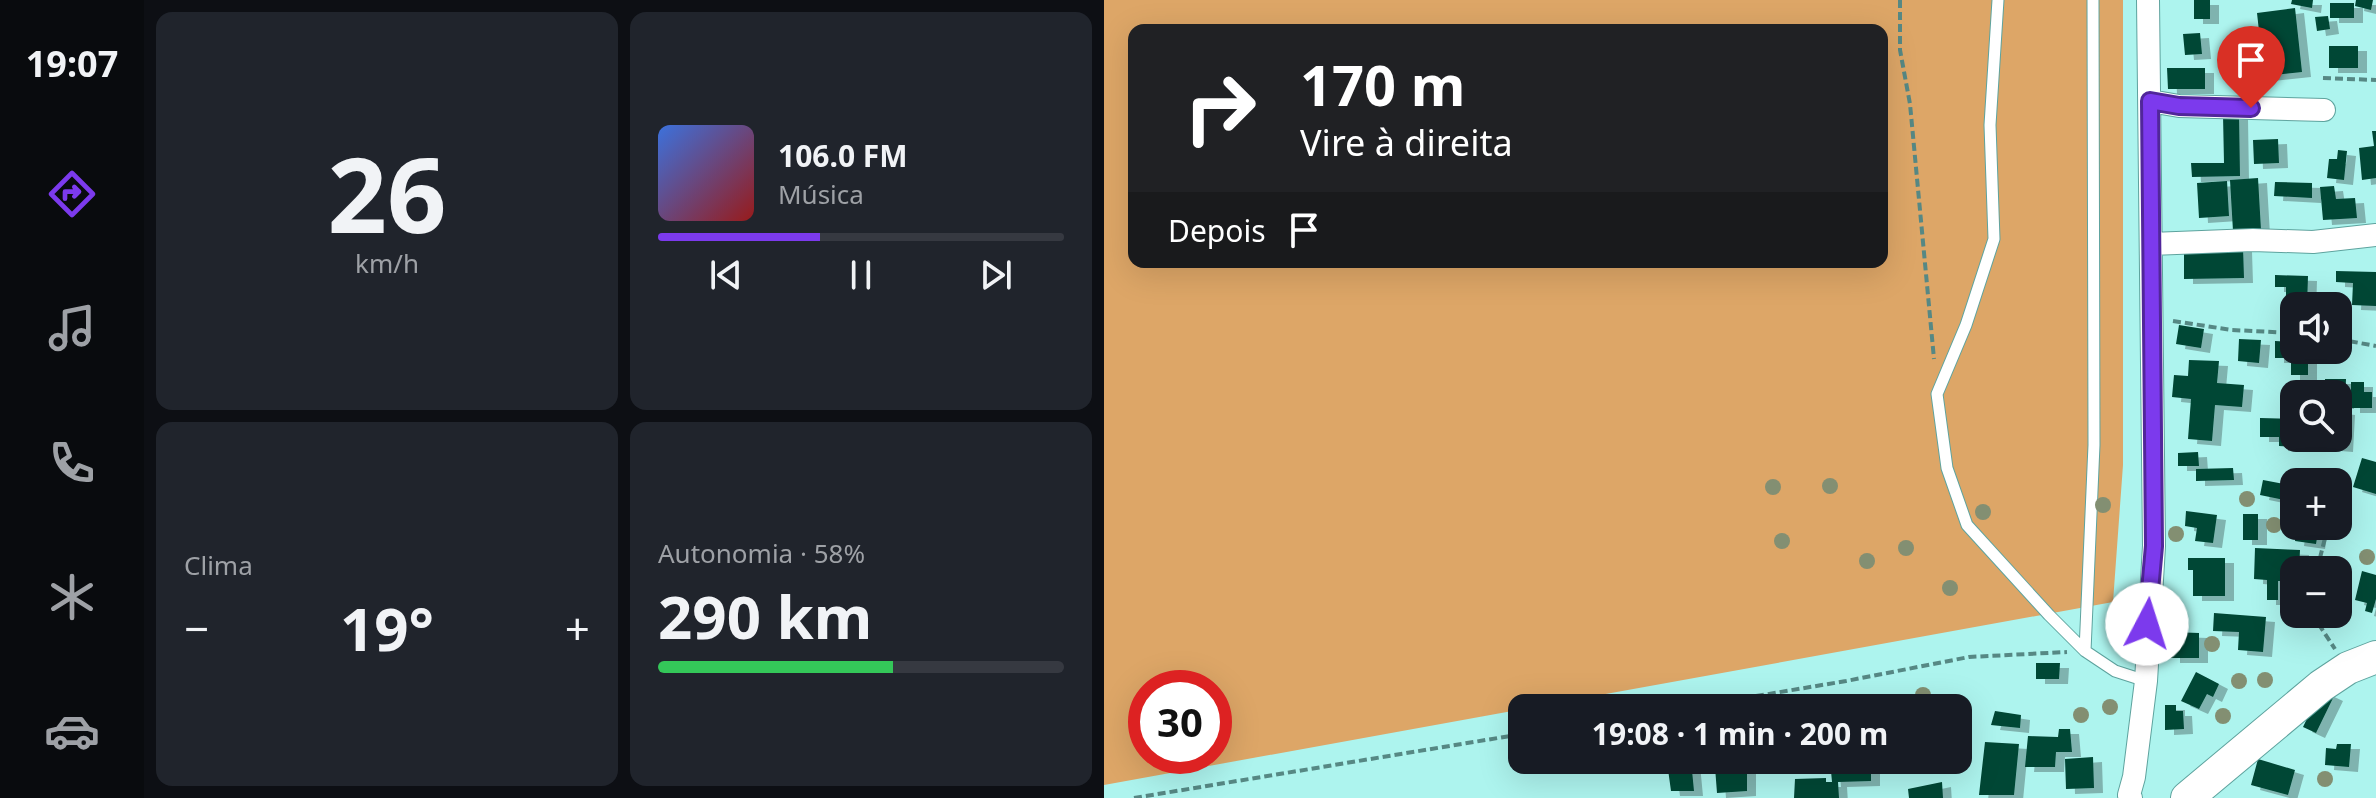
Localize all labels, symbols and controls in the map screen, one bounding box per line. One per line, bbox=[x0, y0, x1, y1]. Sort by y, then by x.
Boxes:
pin bbox=[2217, 26, 2285, 108]
icon: arrive bbox=[2229, 38, 2273, 82]
text: 19:07 bbox=[26, 39, 118, 88]
text: 170 m bbox=[1300, 46, 1465, 122]
icon: right bbox=[1168, 56, 1272, 160]
text: Vire à direita bbox=[1300, 118, 1513, 167]
text: 26 bbox=[328, 122, 446, 263]
text: 106.0 FM bbox=[778, 135, 908, 176]
icon: directions bbox=[44, 166, 100, 222]
text: Música bbox=[778, 176, 864, 212]
icon: arrive bbox=[1282, 208, 1326, 252]
text: Depois bbox=[1168, 210, 1266, 251]
text: km/h bbox=[355, 245, 419, 281]
icon: previous bbox=[704, 253, 748, 297]
icon: pause bbox=[839, 253, 883, 297]
icon: next bbox=[974, 253, 1018, 297]
map controls bbox=[2280, 292, 2352, 628]
button: sound bbox=[2280, 292, 2352, 364]
icon: music bbox=[44, 300, 100, 356]
button: search bbox=[2280, 380, 2352, 452]
icon: phone bbox=[44, 435, 100, 491]
button: + bbox=[2280, 468, 2352, 540]
text: Autonomia · 58% bbox=[658, 535, 865, 571]
text: Clima bbox=[184, 547, 253, 583]
button: − bbox=[2280, 556, 2352, 628]
icon: climate bbox=[44, 569, 100, 625]
text: 290 km bbox=[658, 575, 872, 657]
position arrow bbox=[2105, 582, 2189, 666]
text: 19° bbox=[340, 587, 434, 669]
text: − bbox=[184, 598, 209, 658]
text: + bbox=[565, 598, 590, 658]
speed limit sign: 30 bbox=[1128, 670, 1232, 774]
icon: car bbox=[44, 703, 100, 759]
text: 19:08 · 1 min · 200 m bbox=[1592, 713, 1888, 754]

